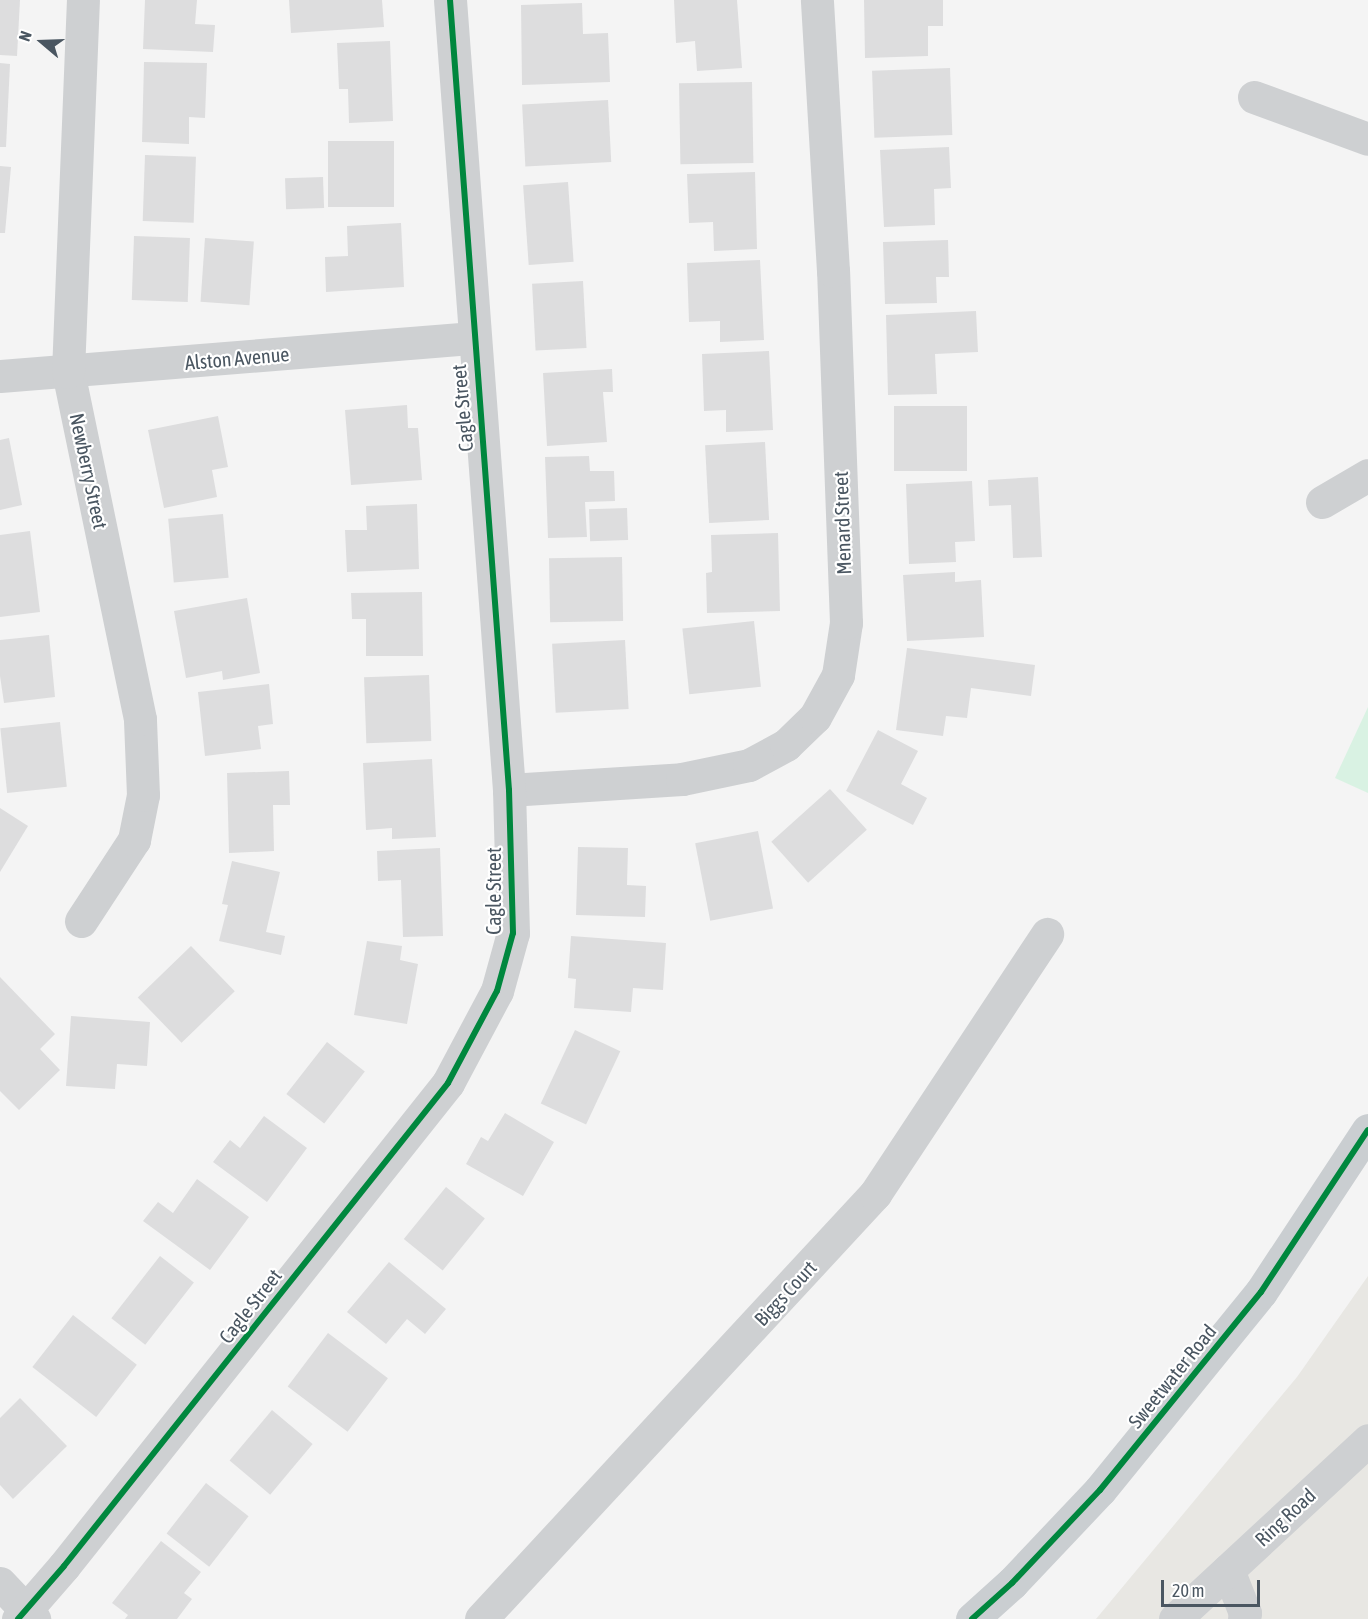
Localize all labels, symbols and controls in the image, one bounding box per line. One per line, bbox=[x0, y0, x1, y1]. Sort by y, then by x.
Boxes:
north arrow bbox=[12, 12, 72, 72]
text: N bbox=[15, 29, 35, 44]
street label: Alston Avenue bbox=[184, 341, 290, 375]
street label: Cagle Street bbox=[446, 363, 478, 453]
street label: Newberry Street bbox=[65, 411, 113, 531]
street label: Menard Street bbox=[828, 471, 856, 575]
street label: Cagle Street bbox=[481, 847, 505, 935]
street label: Biggs Court bbox=[749, 1255, 821, 1331]
street label: Cagle Street bbox=[214, 1264, 286, 1348]
street label: Sweetwater Road bbox=[1123, 1319, 1221, 1433]
street label: Ring Road bbox=[1250, 1483, 1320, 1551]
scale bar bbox=[1164, 1568, 1263, 1606]
text: 20 m bbox=[1172, 1580, 1204, 1601]

